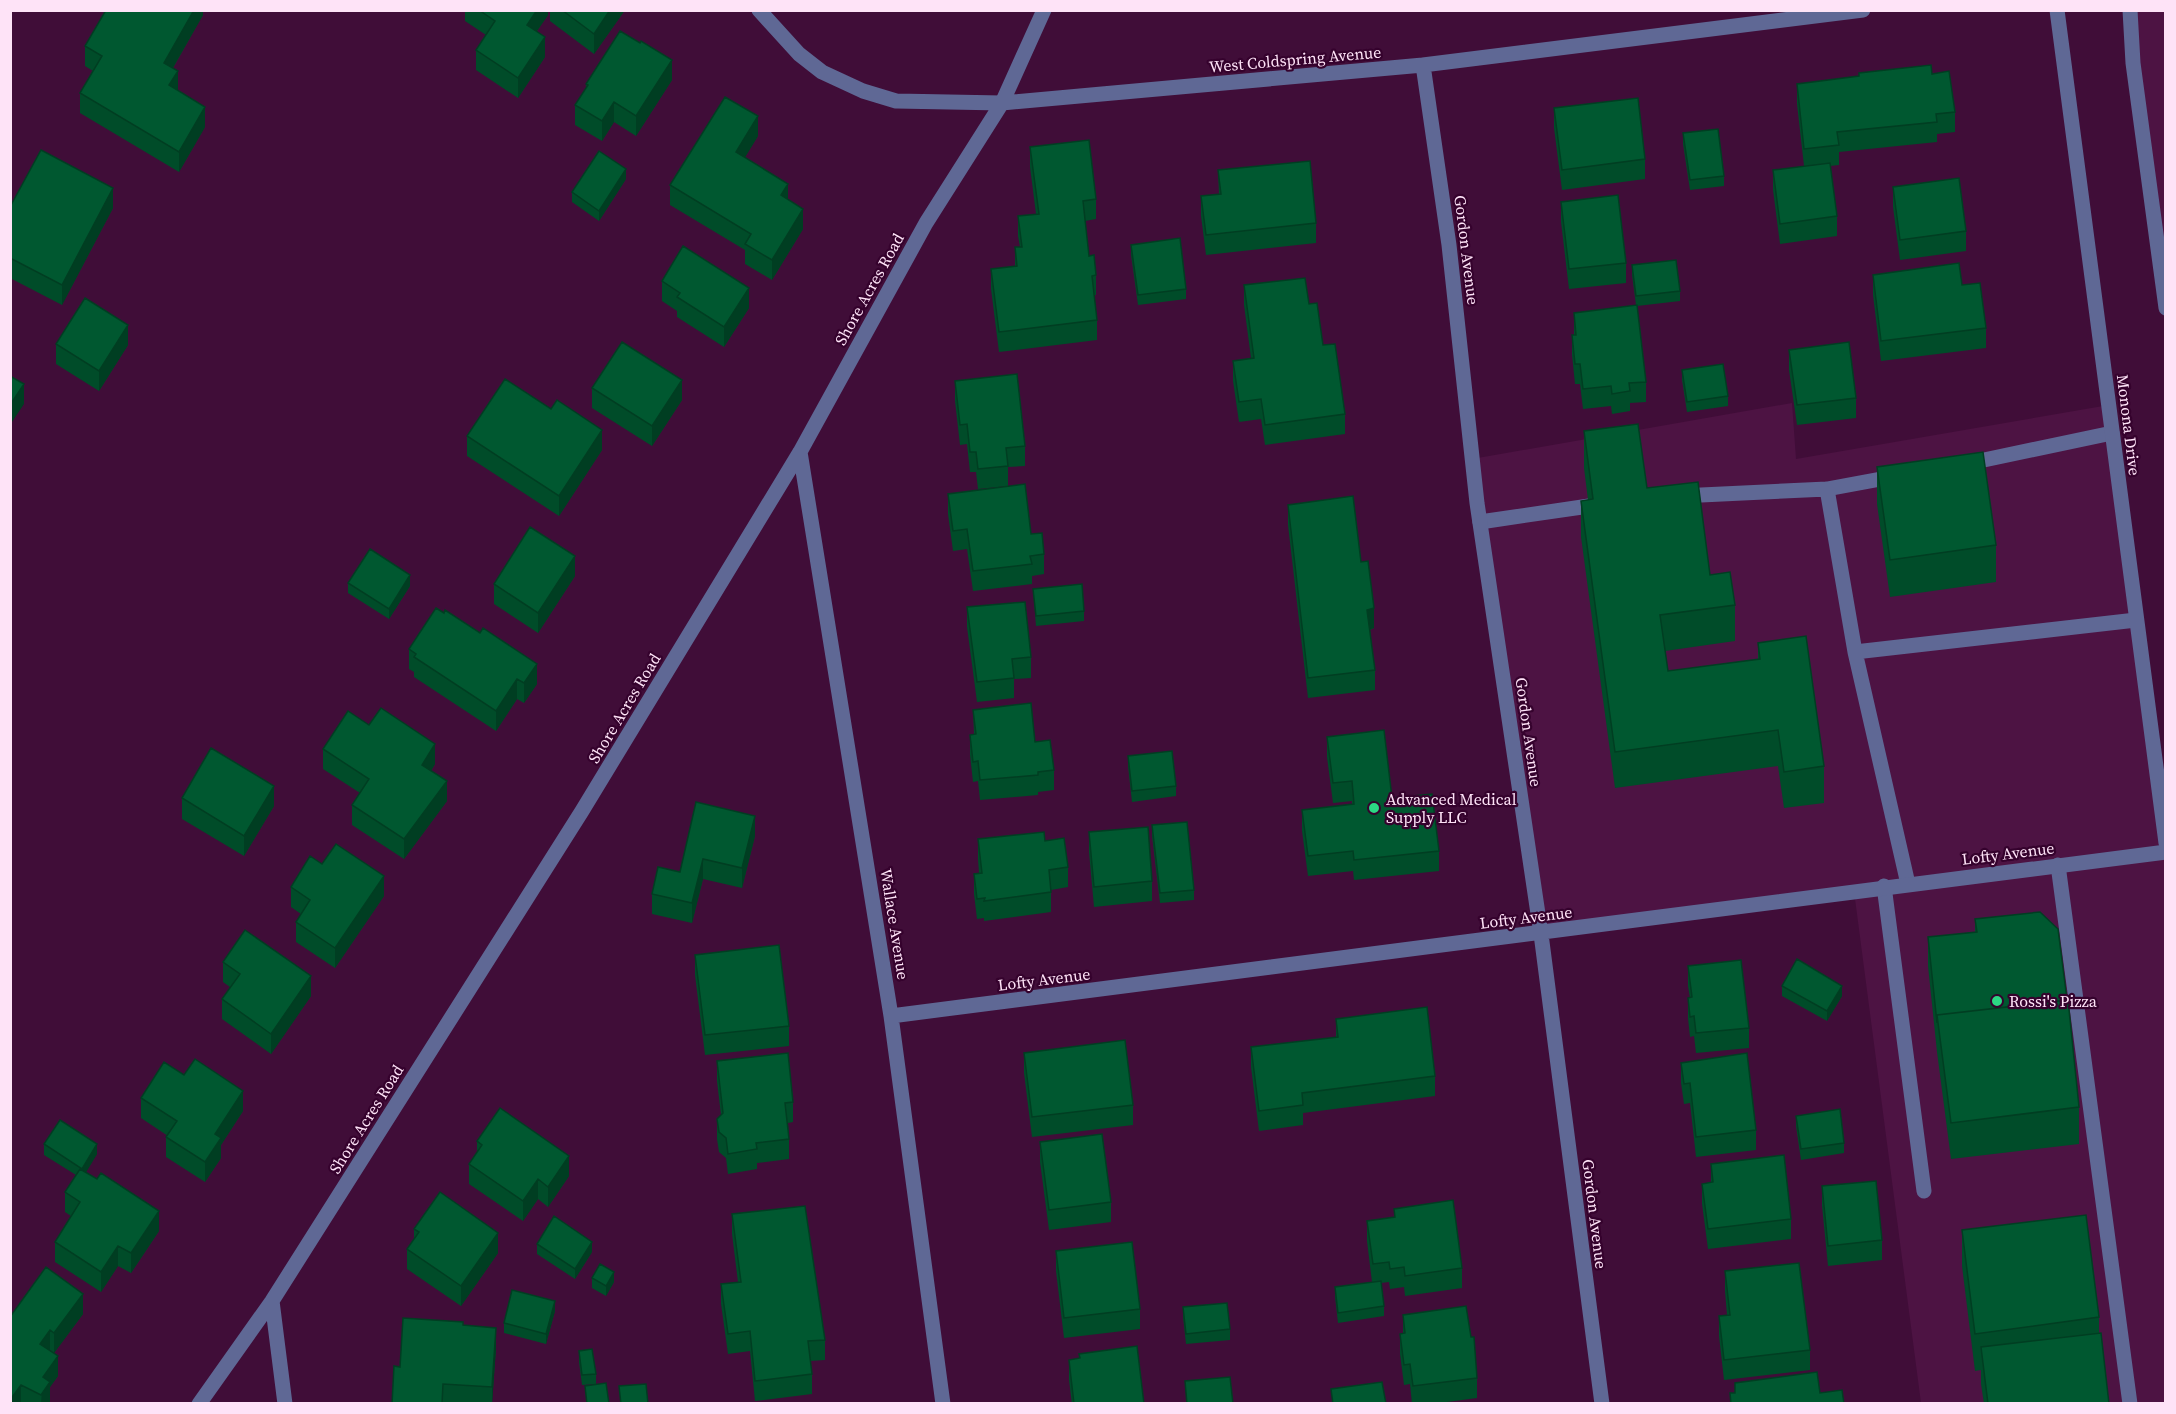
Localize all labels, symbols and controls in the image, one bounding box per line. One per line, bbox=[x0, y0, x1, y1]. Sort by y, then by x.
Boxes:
street label: West Coldspring Avenue bbox=[1208, 41, 1382, 77]
street label: Gordon Avenue bbox=[1449, 194, 1485, 306]
street label: Shore Acres Road bbox=[829, 229, 909, 349]
street label: Monona Drive bbox=[2112, 373, 2146, 477]
street label: Shore Acres Road bbox=[582, 649, 666, 767]
street label: Gordon Avenue bbox=[1510, 676, 1548, 788]
place label: Advanced Medical Supply LLC bbox=[1386, 788, 1517, 828]
marker: Advanced Medical Supply LLC bbox=[1367, 801, 1381, 815]
street label: Lofty Avenue bbox=[1960, 836, 2056, 870]
street label: Wallace Avenue bbox=[875, 867, 915, 981]
street label: Lofty Avenue bbox=[1478, 900, 1574, 934]
street label: Lofty Avenue bbox=[996, 962, 1092, 996]
place label: Rossi's Pizza bbox=[2009, 990, 2098, 1012]
marker: Rossi's Pizza bbox=[1990, 994, 2004, 1008]
street label: Shore Acres Road bbox=[324, 1060, 408, 1178]
street label: Gordon Avenue bbox=[1577, 1158, 1613, 1270]

